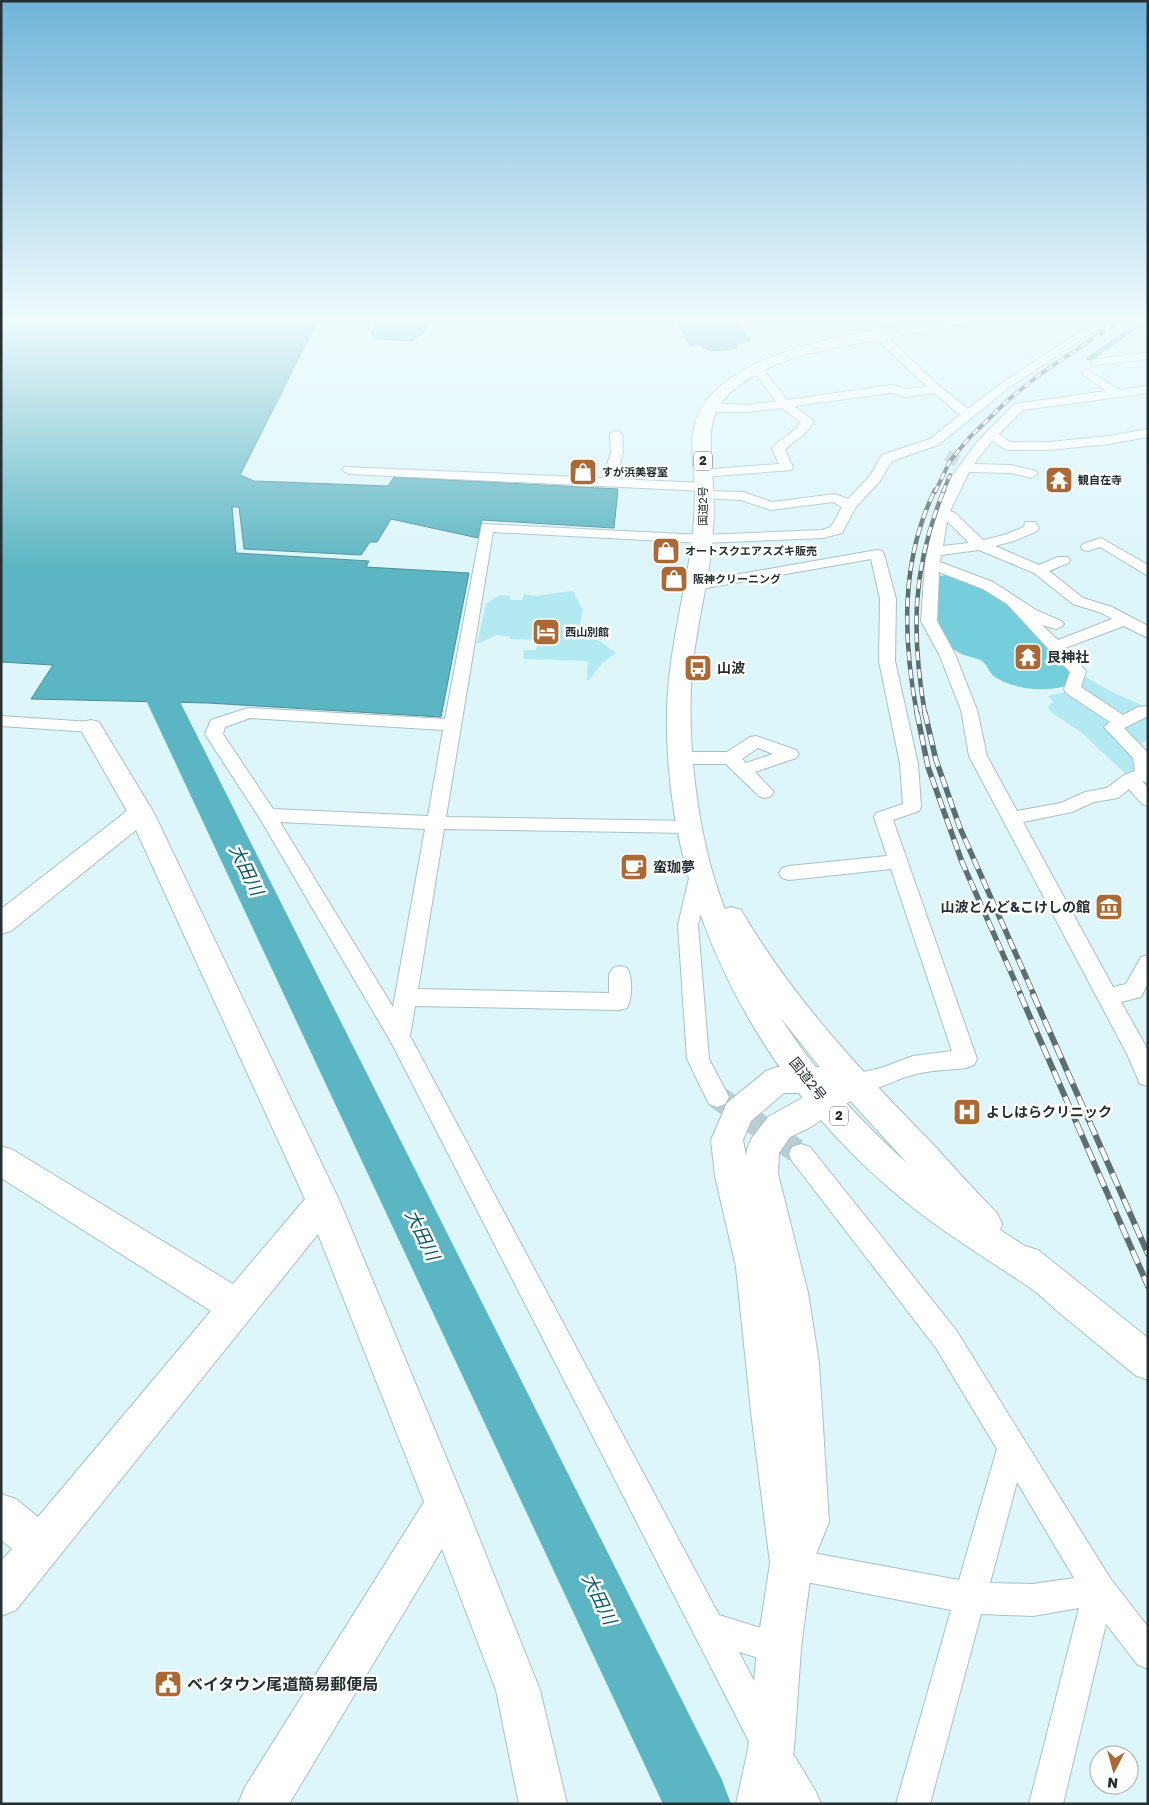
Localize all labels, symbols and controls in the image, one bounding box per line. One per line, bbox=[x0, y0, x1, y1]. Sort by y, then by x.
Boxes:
road number: 2 bbox=[694, 452, 712, 471]
shop icon: すが浜美容室 bbox=[568, 457, 598, 487]
place label: すが浜美容室 bbox=[602, 465, 668, 478]
temple icon: 観自在寺 bbox=[1044, 465, 1074, 495]
place label: 観自在寺 bbox=[1078, 473, 1122, 486]
street label: 国道2号 bbox=[696, 486, 709, 526]
shop icon: オートスクエアスズキ販売 bbox=[651, 536, 681, 566]
place label: オートスクエアスズキ販売 bbox=[685, 544, 817, 557]
shop icon: 阪神クリーニング bbox=[659, 564, 689, 594]
place label: 阪神クリーニング bbox=[693, 572, 781, 585]
hotel icon: 西山別館 bbox=[531, 617, 561, 647]
place label: 西山別館 bbox=[565, 625, 609, 638]
temple icon: 艮神社 bbox=[1013, 642, 1043, 672]
place label: 艮神社 bbox=[1047, 648, 1089, 665]
bus stop icon: 山波 bbox=[683, 653, 713, 683]
place label: 山波 bbox=[717, 659, 745, 676]
water label: 大田川 bbox=[225, 840, 269, 900]
cafe icon: 蛮珈夢 bbox=[619, 852, 649, 882]
place label: 蛮珈夢 bbox=[653, 858, 695, 875]
museum icon: 山波とんど&こけしの館 bbox=[1094, 892, 1124, 922]
place label: 山波とんど&こけしの館 bbox=[940, 898, 1090, 915]
street label: 国道2号 bbox=[786, 1054, 831, 1104]
hospital icon: よしはらクリニック bbox=[952, 1097, 982, 1127]
place label: よしはらクリニック bbox=[986, 1103, 1112, 1120]
road number: 2 bbox=[830, 1106, 848, 1126]
water label: 大田川 bbox=[401, 1205, 445, 1265]
water label: 大田川 bbox=[578, 1569, 622, 1629]
public building icon: ベイタウン尾道簡易郵便局 bbox=[153, 1669, 183, 1699]
place label: ベイタウン尾道簡易郵便局 bbox=[187, 1674, 378, 1694]
north arrow bbox=[1089, 1745, 1139, 1795]
text: N bbox=[1106, 1774, 1119, 1792]

